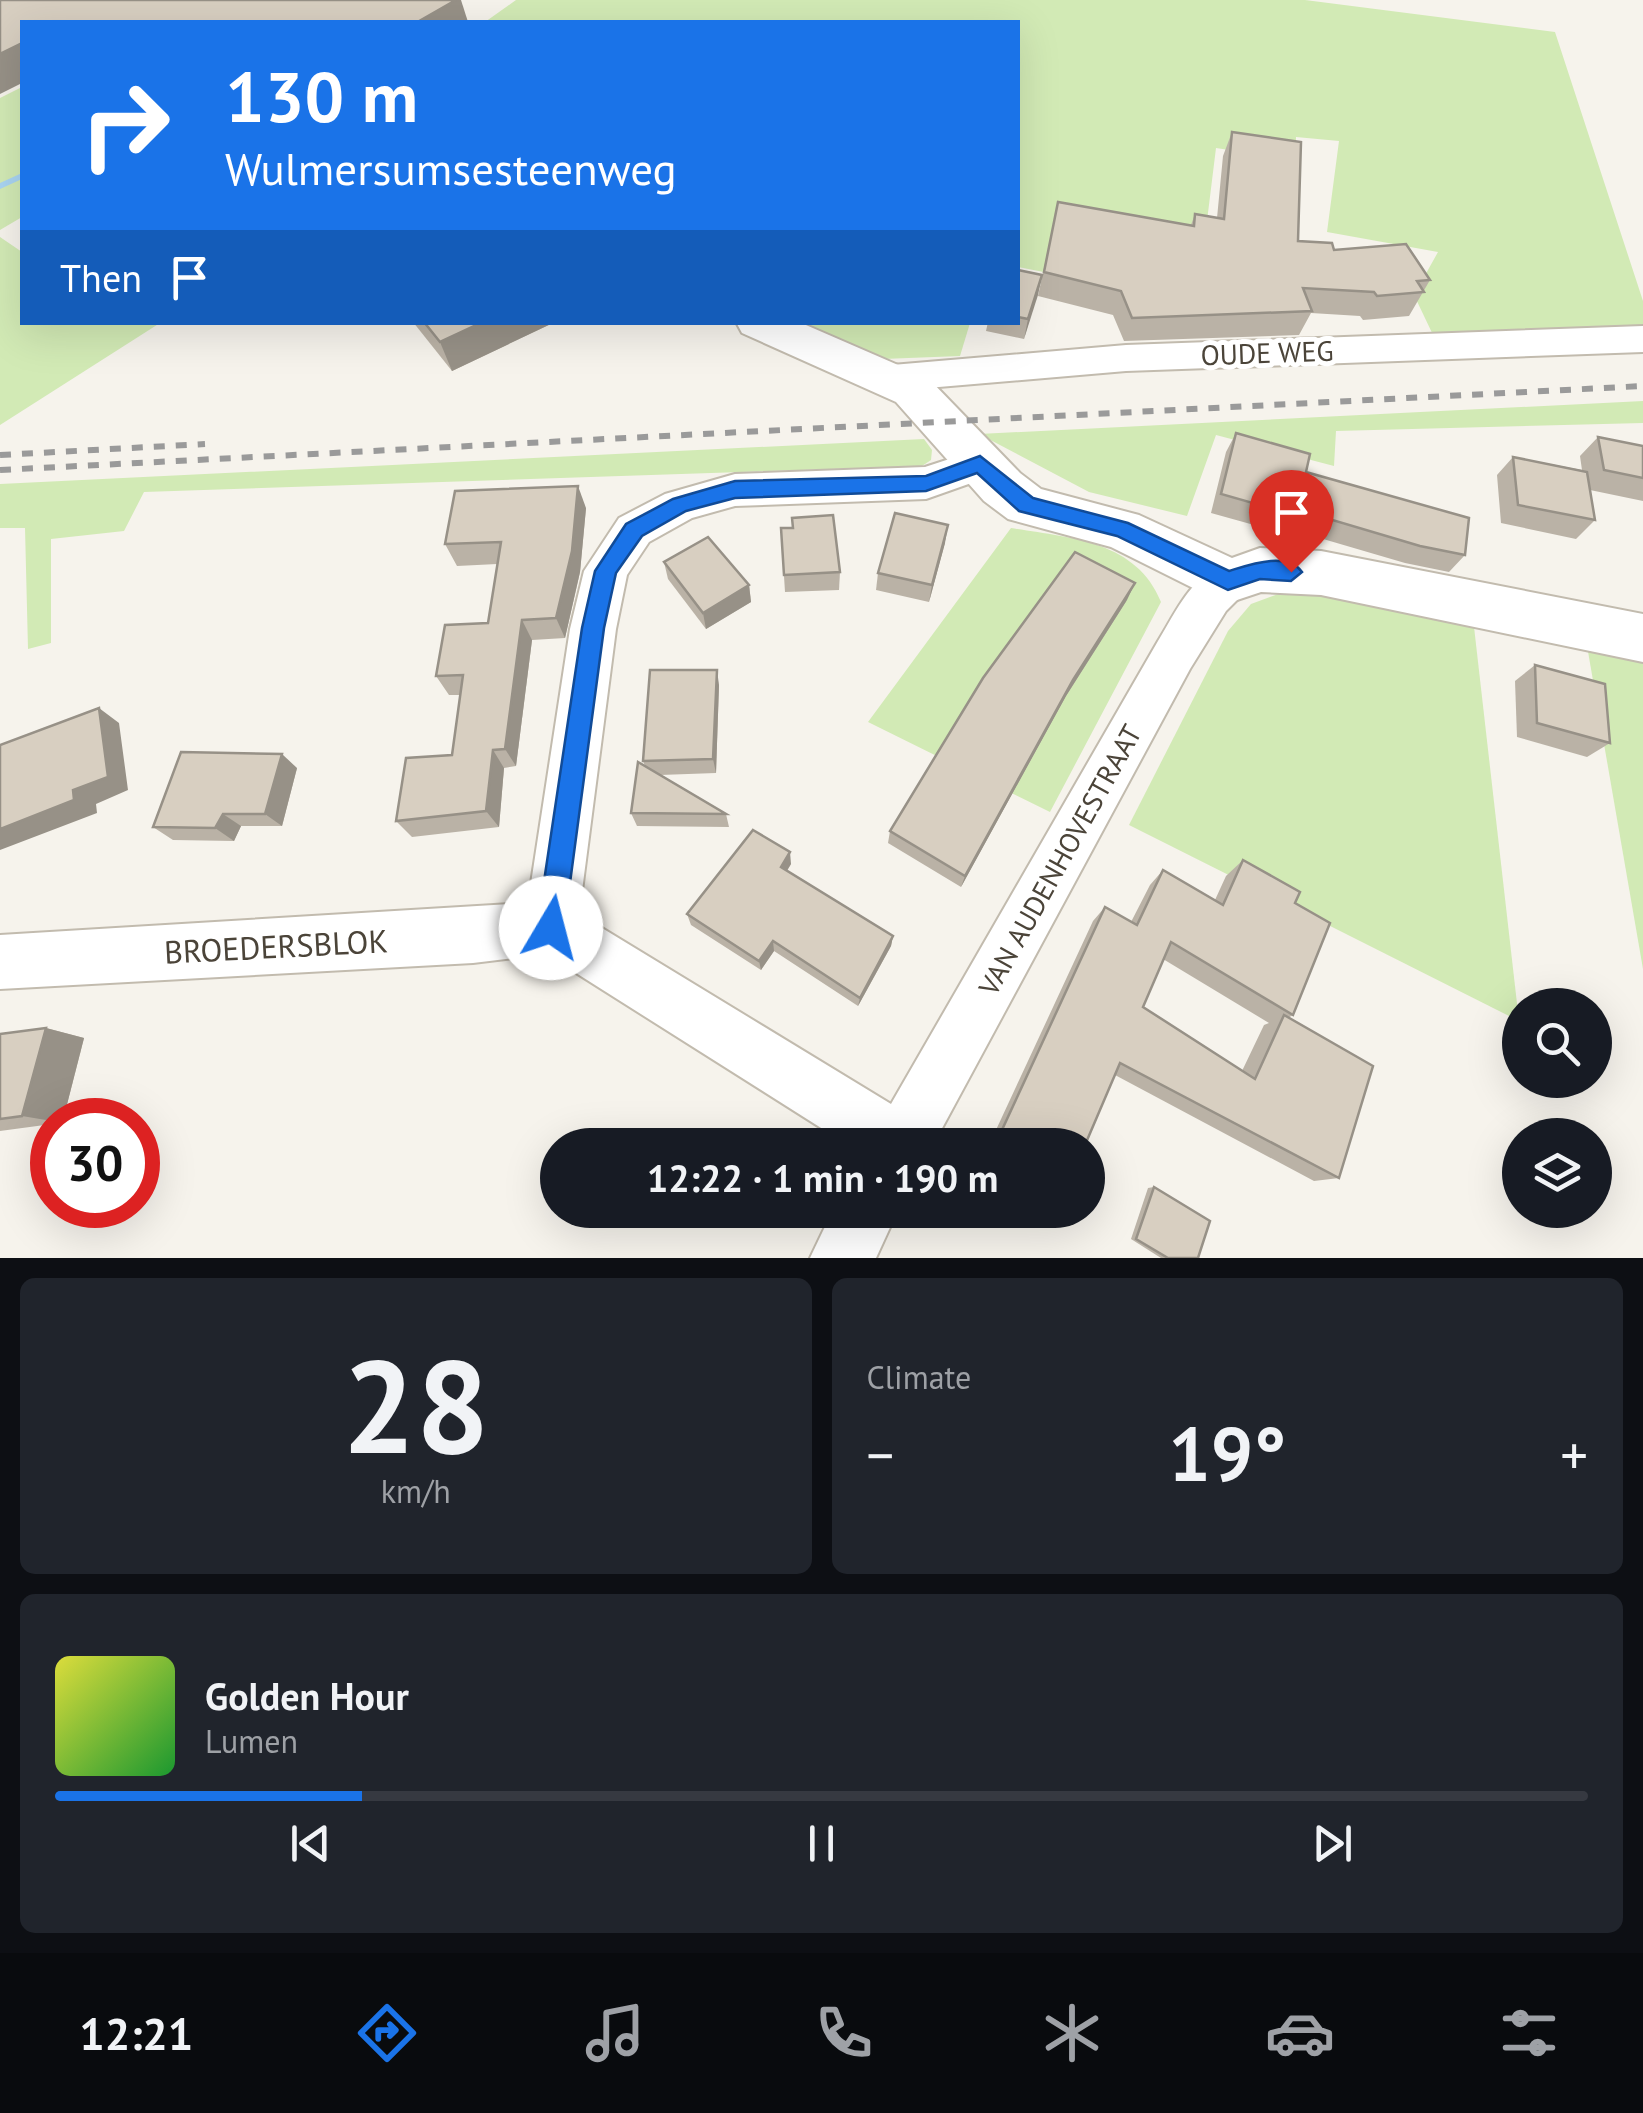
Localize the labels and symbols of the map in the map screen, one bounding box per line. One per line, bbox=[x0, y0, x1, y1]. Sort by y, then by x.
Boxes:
street label: OUDE WEG bbox=[1200, 332, 1334, 373]
pin bbox=[1249, 470, 1334, 573]
street label: VAN AUDENHOVESTRAAT bbox=[969, 717, 1150, 1003]
position arrow bbox=[499, 876, 603, 980]
street label: BROEDERSBLOK bbox=[163, 919, 389, 973]
speed limit sign: 30 bbox=[30, 1098, 160, 1228]

